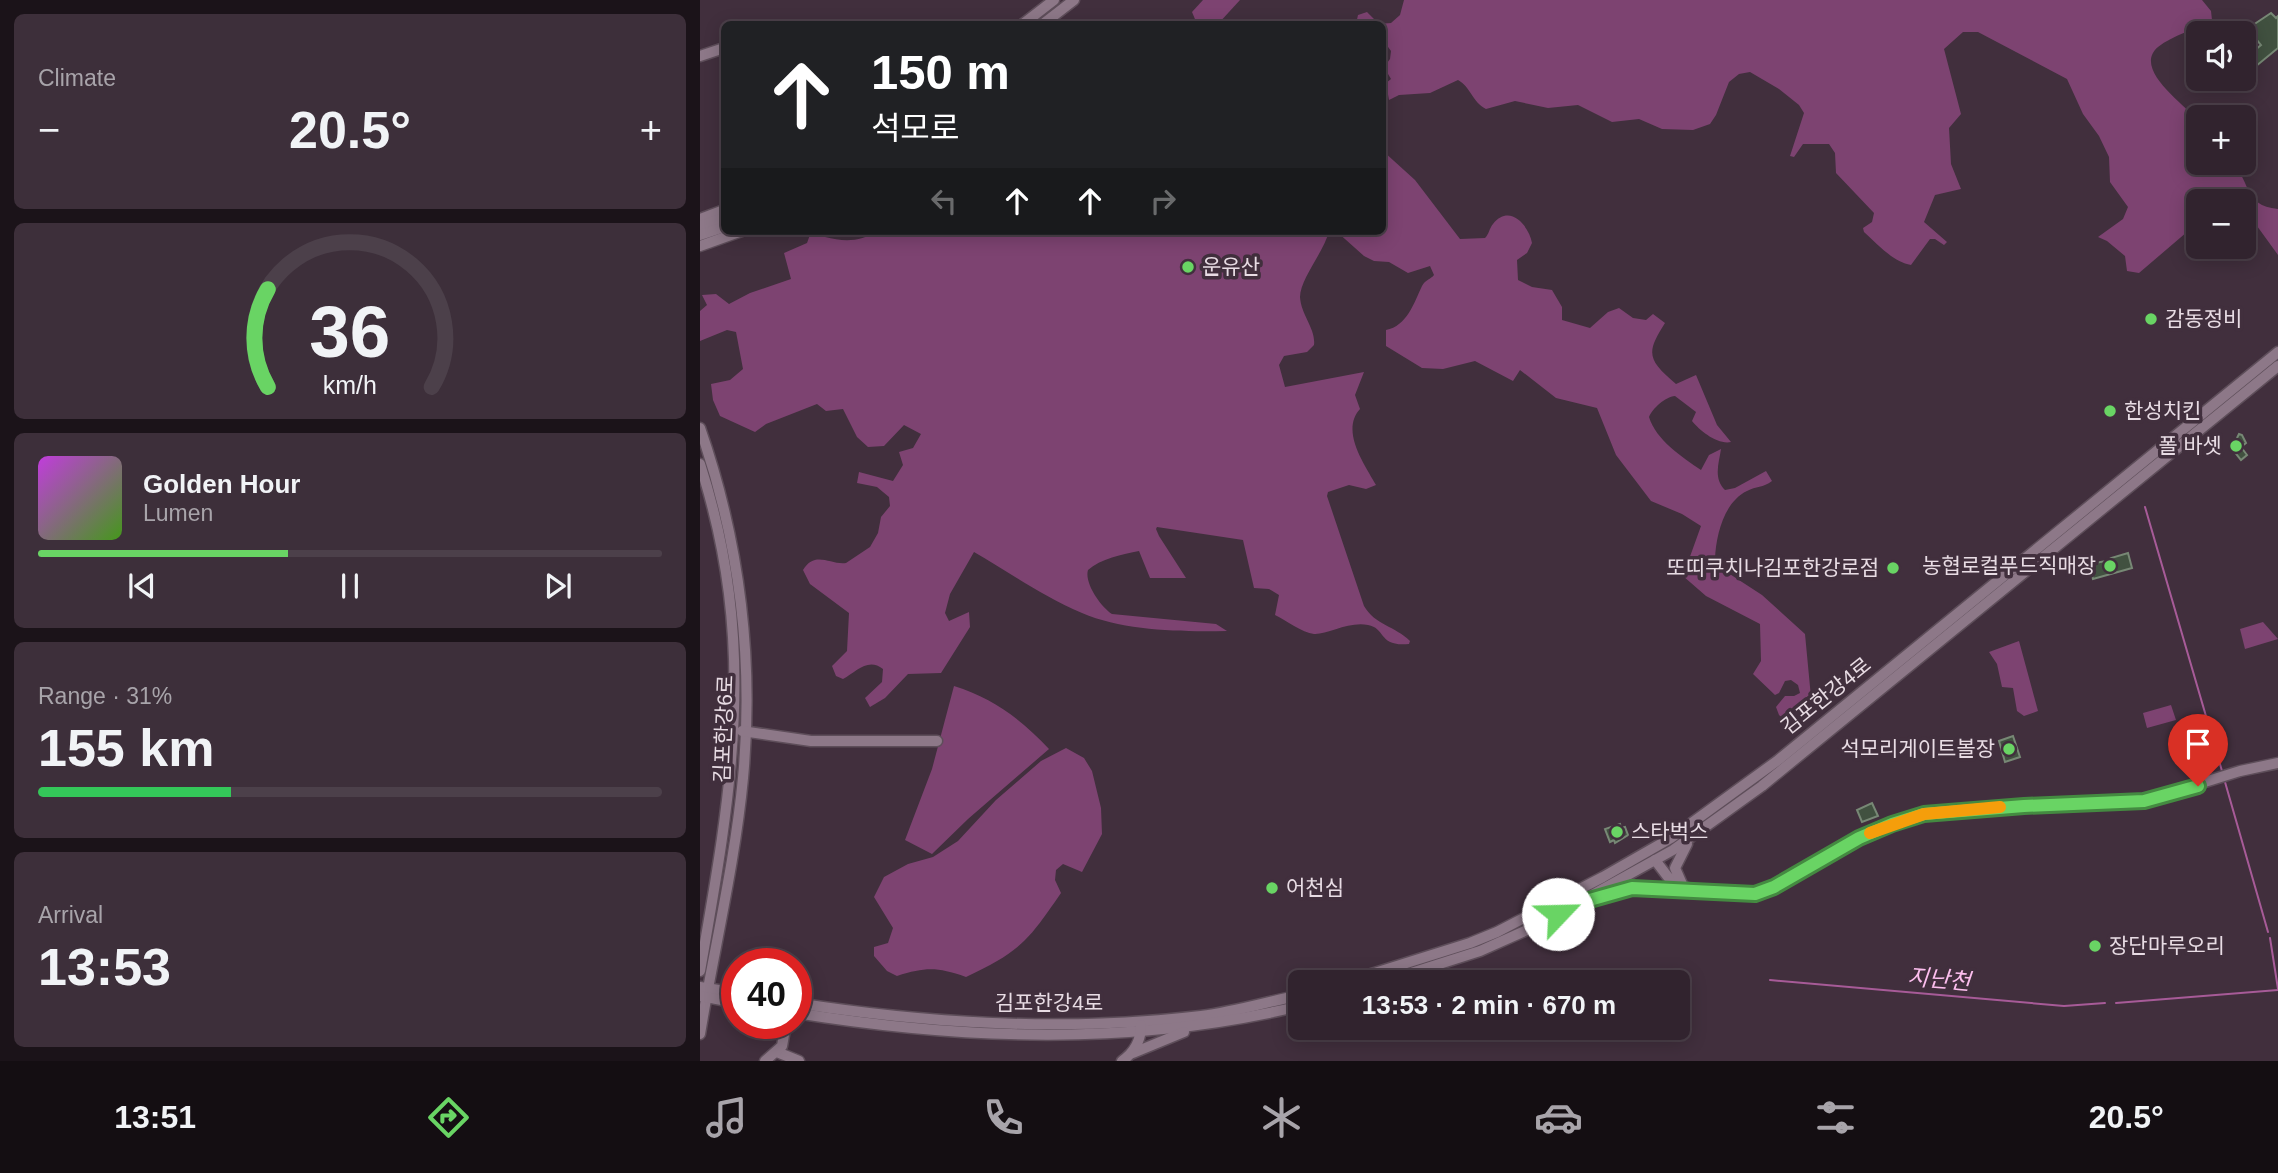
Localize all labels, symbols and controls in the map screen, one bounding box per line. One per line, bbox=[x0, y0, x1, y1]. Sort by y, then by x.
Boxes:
map controls bbox=[2186, 21, 2256, 259]
button: sound bbox=[2186, 21, 2256, 91]
text: 150 m bbox=[871, 45, 1010, 99]
icon: ahead bbox=[756, 49, 847, 140]
text: Climate bbox=[38, 65, 116, 91]
text: 20.5° bbox=[289, 101, 411, 159]
button: + bbox=[2186, 105, 2256, 175]
text: − bbox=[38, 109, 60, 151]
text: + bbox=[640, 109, 662, 151]
text: 석모로 bbox=[871, 110, 959, 146]
icon: left bbox=[925, 182, 963, 220]
icon: ahead bbox=[998, 182, 1036, 220]
icon: ahead bbox=[1071, 182, 1109, 220]
icon: right bbox=[1144, 182, 1182, 220]
button: − bbox=[2186, 189, 2256, 259]
place label: 운유산 bbox=[1202, 255, 1260, 278]
marker: 운유산 bbox=[1180, 259, 1196, 275]
text: 36 bbox=[310, 292, 390, 373]
place label: 감동정비 bbox=[2165, 307, 2242, 330]
marker: 감동정비 bbox=[2143, 311, 2159, 327]
text: km/h bbox=[323, 371, 377, 399]
place label: 한성치킨 bbox=[2124, 399, 2201, 422]
marker: 한성치킨 bbox=[2102, 403, 2118, 419]
place label: 폴 바셋 bbox=[2158, 434, 2222, 457]
marker: 폴 바셋 bbox=[2228, 438, 2244, 454]
text: Golden Hour bbox=[143, 469, 300, 499]
text: Lumen bbox=[143, 500, 213, 526]
place label: 농협로컬푸드직매장 bbox=[1922, 554, 2096, 577]
place label: 또띠쿠치나김포한강로점 bbox=[1666, 556, 1879, 579]
marker: 농협로컬푸드직매장 bbox=[2102, 558, 2118, 574]
marker: 또띠쿠치나김포한강로점 bbox=[1885, 560, 1901, 576]
icon: previous bbox=[123, 567, 161, 605]
icon: pause bbox=[331, 567, 369, 605]
icon: next bbox=[539, 567, 577, 605]
street label: 김포한강4로 bbox=[1776, 653, 1875, 739]
street label: 김포한강6로 bbox=[710, 674, 737, 783]
text: Range · 31% bbox=[38, 683, 172, 709]
pin bbox=[2168, 714, 2228, 786]
text: 155 km bbox=[38, 719, 214, 777]
icon: arrive bbox=[2179, 725, 2217, 763]
place label: 석모리게이트볼장 bbox=[1840, 737, 1995, 760]
marker: 석모리게이트볼장 bbox=[2001, 741, 2017, 757]
place label: 스타벅스 bbox=[1631, 820, 1708, 843]
marker: 스타벅스 bbox=[1609, 824, 1625, 840]
place label: 어천심 bbox=[1286, 876, 1344, 899]
position arrow bbox=[1521, 877, 1595, 951]
marker: 어천심 bbox=[1264, 880, 1280, 896]
text: Arrival bbox=[38, 902, 103, 928]
place label: 장단마루오리 bbox=[2109, 934, 2225, 957]
text: 13:53 bbox=[38, 938, 171, 996]
marker: 장단마루오리 bbox=[2087, 938, 2103, 954]
speed limit sign: 40 bbox=[721, 948, 812, 1039]
water label: 지난천 bbox=[1906, 963, 1975, 995]
text: 13:53 · 2 min · 670 m bbox=[1362, 990, 1616, 1020]
street label: 김포한강4로 bbox=[995, 991, 1103, 1014]
icon: directions bbox=[424, 1093, 473, 1142]
icon: music bbox=[702, 1093, 751, 1142]
icon: phone bbox=[979, 1093, 1028, 1142]
icon: climate bbox=[1257, 1093, 1306, 1142]
icon: car bbox=[1534, 1093, 1583, 1142]
icon: filters bbox=[1811, 1093, 1860, 1142]
text: 13:51 bbox=[114, 1099, 196, 1135]
text: 20.5° bbox=[2089, 1099, 2164, 1135]

